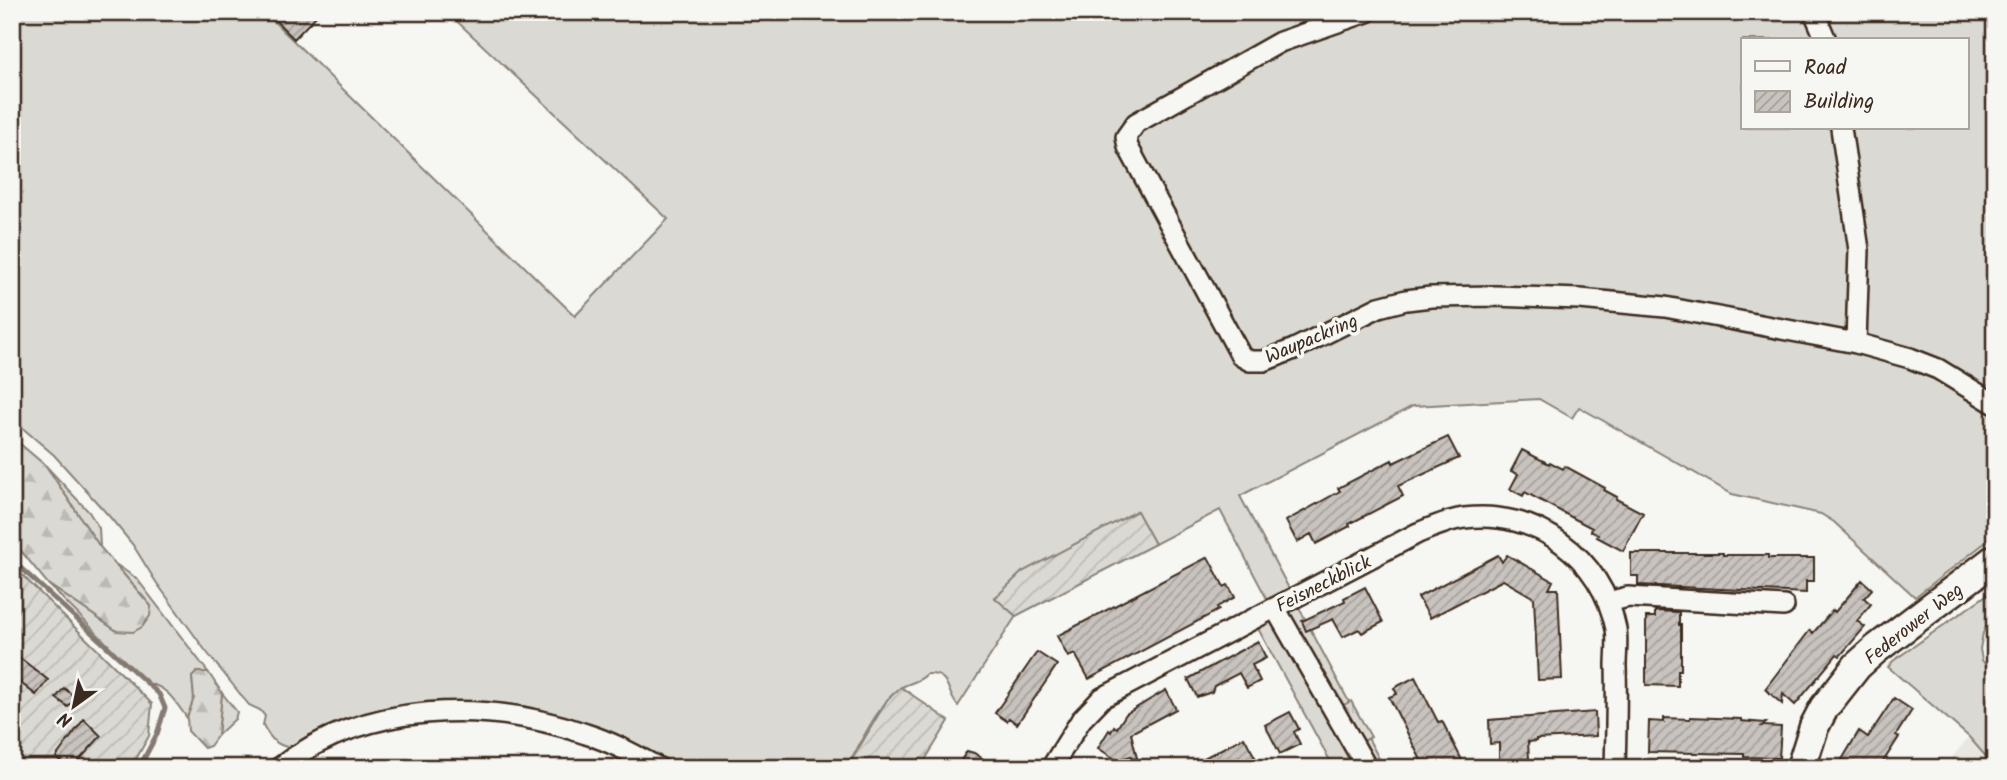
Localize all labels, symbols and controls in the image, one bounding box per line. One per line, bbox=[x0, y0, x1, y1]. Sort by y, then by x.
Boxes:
legend bbox=[1741, 38, 1968, 130]
text: Road bbox=[1804, 52, 1847, 85]
text: Building bbox=[1804, 86, 1874, 119]
street label: Waupackring bbox=[1261, 307, 1363, 373]
street label: Feisneckblick bbox=[1271, 548, 1377, 622]
street label: Federower Weg bbox=[1858, 576, 1970, 673]
north arrow bbox=[38, 672, 108, 742]
text: N bbox=[53, 703, 79, 734]

